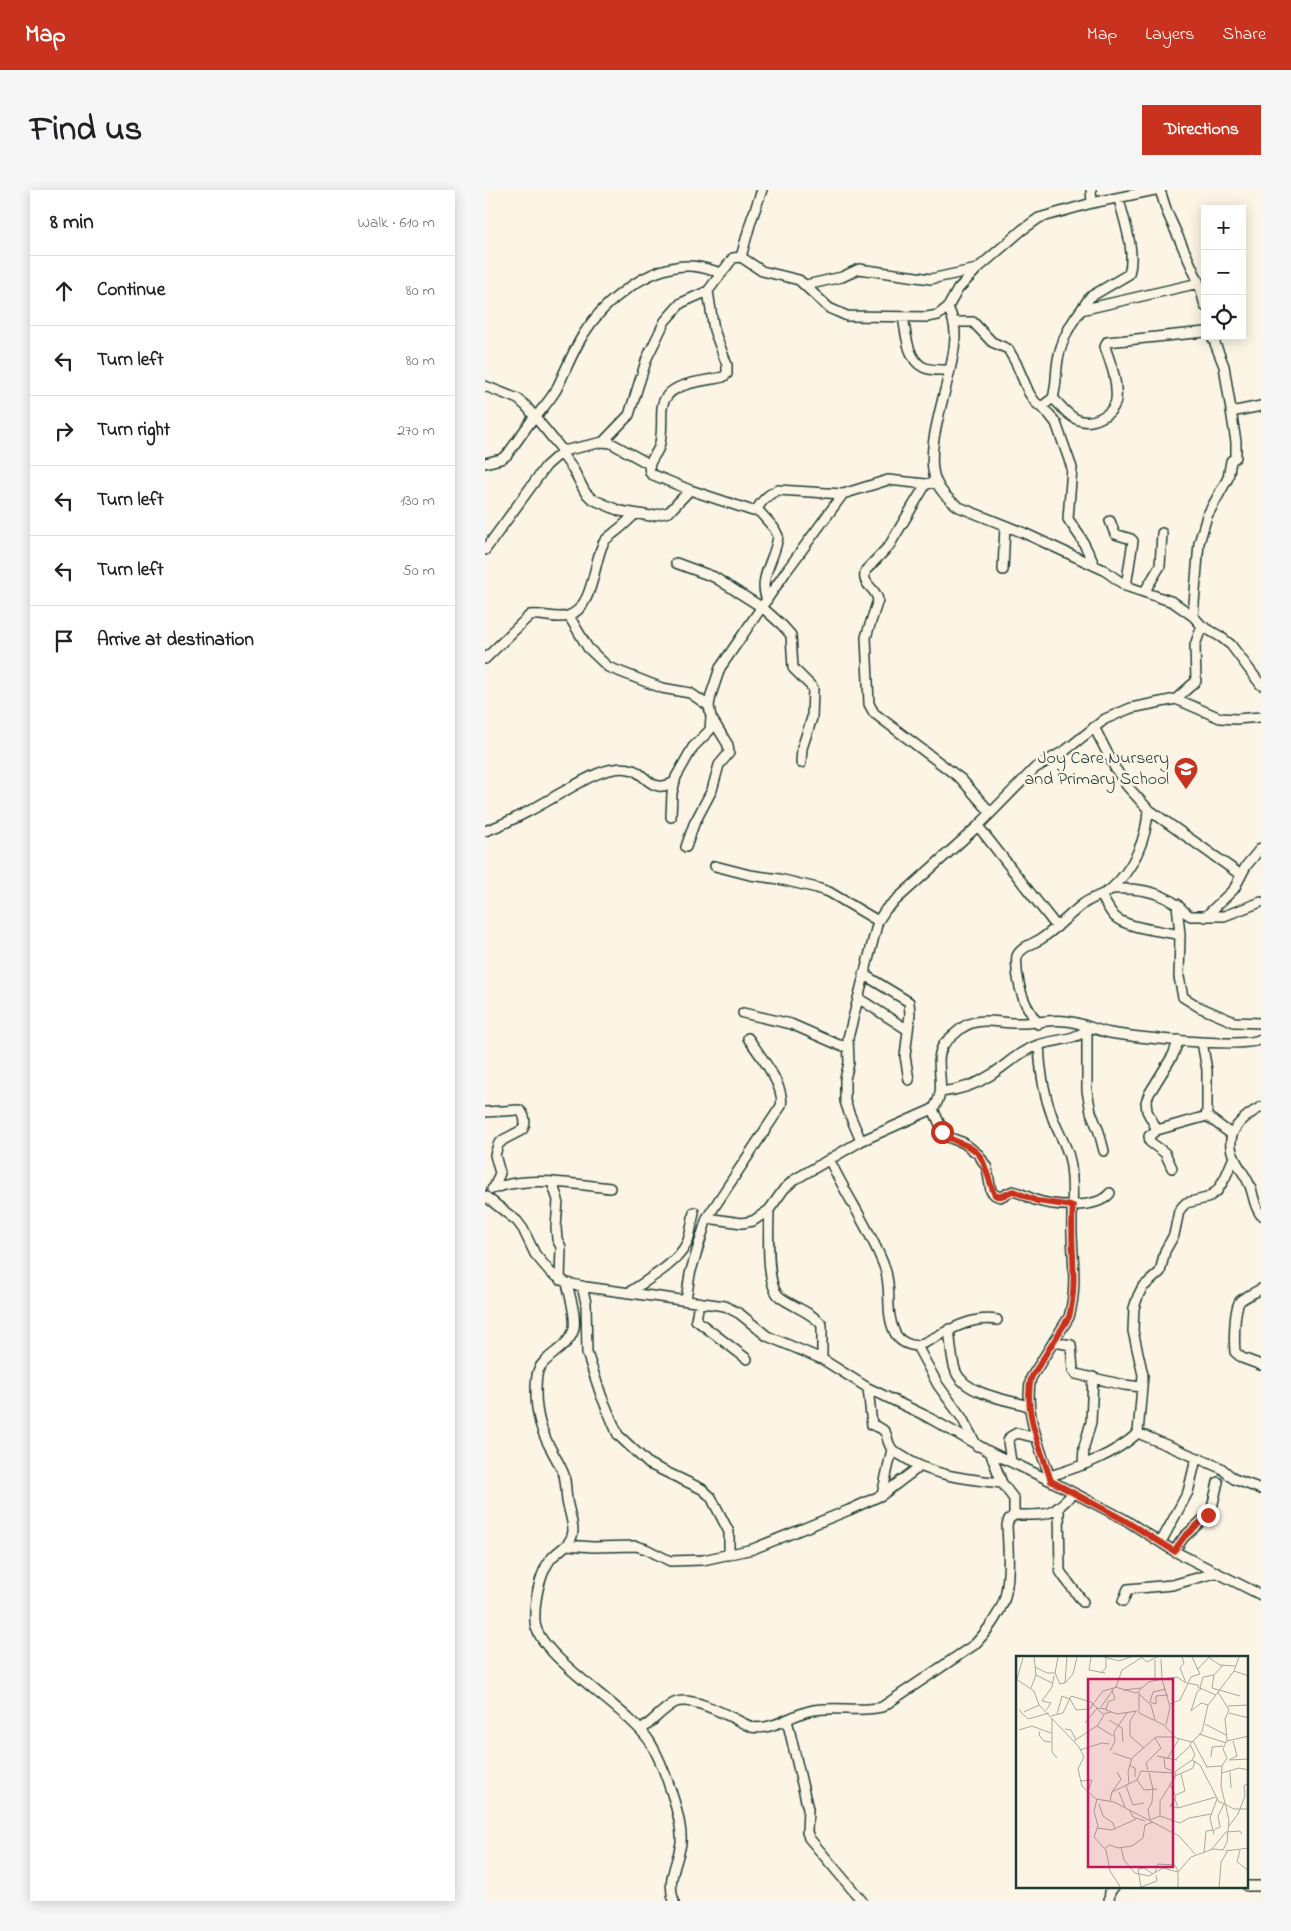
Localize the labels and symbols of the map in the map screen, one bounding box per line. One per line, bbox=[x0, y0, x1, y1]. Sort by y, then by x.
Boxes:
place label: Joy Care Nursery and Primary School bbox=[1025, 746, 1169, 793]
school or university icon: Joy Care Nursery and Primary School bbox=[1173, 756, 1199, 790]
route start bbox=[931, 1121, 954, 1144]
route end bbox=[1197, 1504, 1220, 1527]
inset map bbox=[1016, 1656, 1249, 1888]

